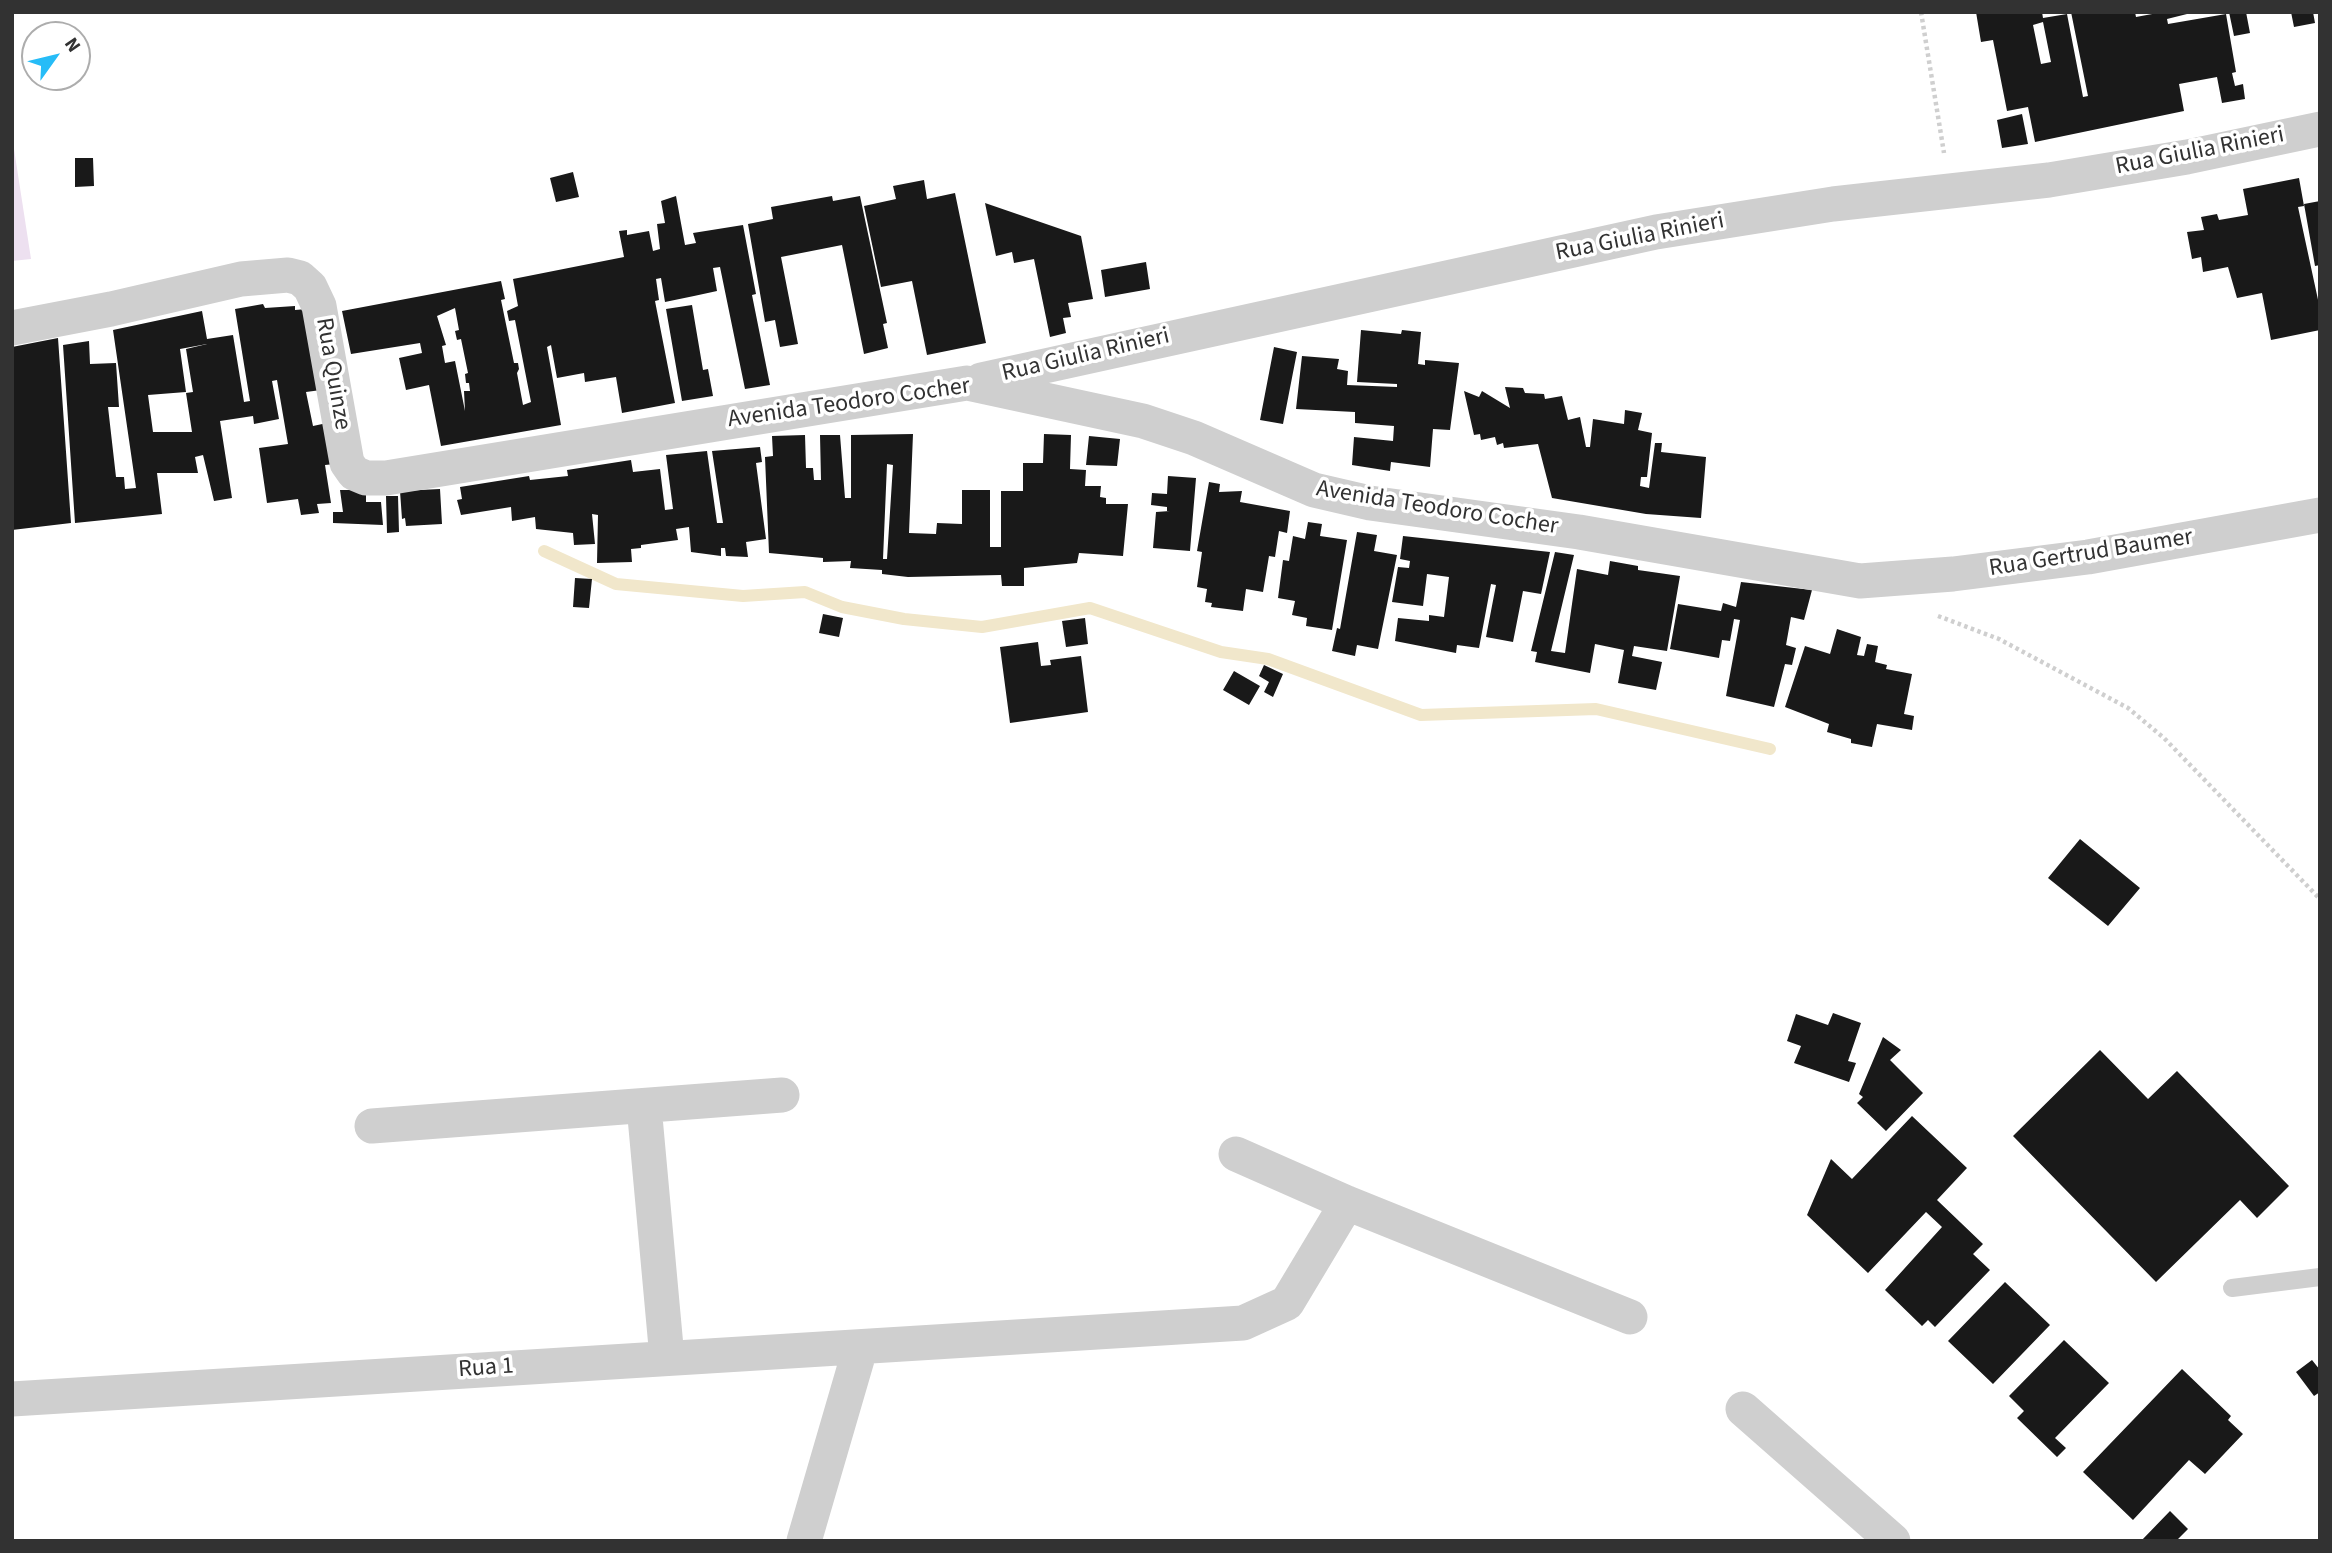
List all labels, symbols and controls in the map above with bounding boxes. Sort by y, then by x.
north arrow [21,21,91,91]
text: N [57,32,87,58]
street label: Rua Giulia Rinieri [2113,122,2287,182]
street label: Rua Giulia Rinieri [1553,208,1727,268]
street label: Rua Quinze [308,316,356,432]
street label: Rua Giulia Rinieri [999,323,1173,389]
street label: Avenida Teodoro Cocher [726,373,972,435]
street label: Avenida Teodoro Cocher [1314,476,1560,542]
street label: Rua Gertrud Baumer [1987,524,2195,584]
street label: Rua 1 [457,1353,515,1385]

